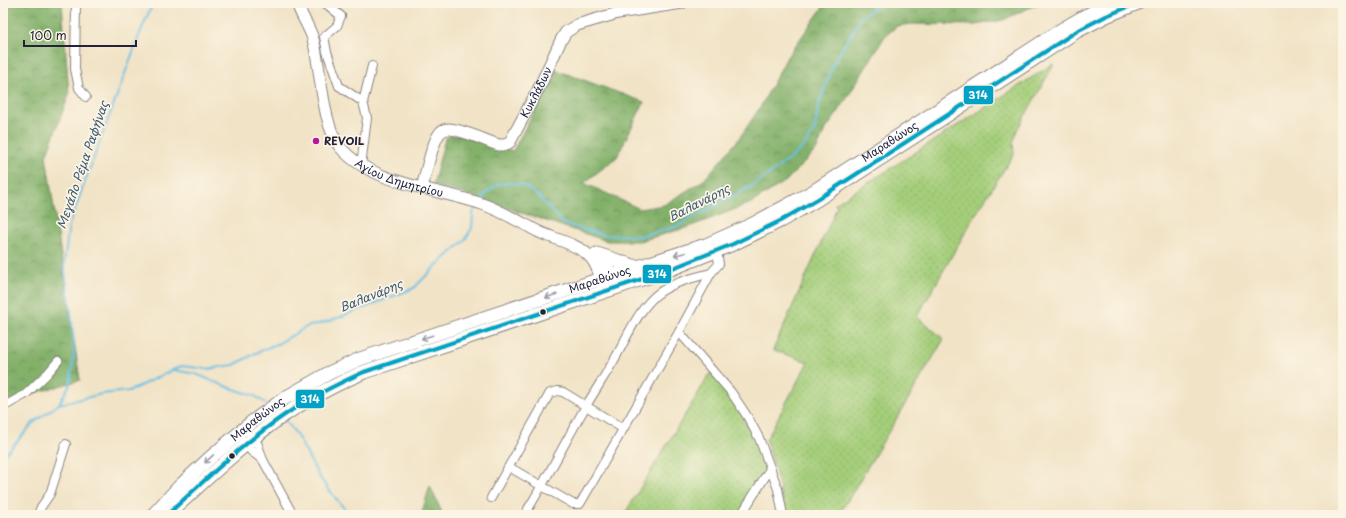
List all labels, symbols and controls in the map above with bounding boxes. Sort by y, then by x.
scale bar [24,22,136,48]
text: 100 m [30,26,67,44]
street label: Κυκλάδων [516,64,556,121]
line badge: 314 [963,85,994,105]
text: 314 [968,86,988,103]
water label: Μεγάλο Ρέμα Ραφήνας [52,97,113,231]
street label: Μαραθώνος [858,116,921,166]
place label: REVOIL [324,132,365,149]
marker: REVOIL [311,136,321,146]
street label: Αγίου Δημητρίου [352,154,445,201]
water label: Βαλανάρης [665,178,734,225]
one-way arrow [674,251,687,258]
street label: Μαραθώνος [566,261,633,297]
line badge: 314 [642,264,672,284]
text: 314 [647,265,667,282]
water label: Βαλανάρης [336,274,407,316]
one-way arrow [545,292,557,300]
unlabelled marker [538,307,548,317]
one-way arrow [421,334,434,341]
line badge: 314 [295,389,325,409]
text: 314 [300,390,320,407]
street label: Μαραθώνος [226,392,288,445]
unlabelled marker [227,451,237,461]
one-way arrow [204,454,214,463]

